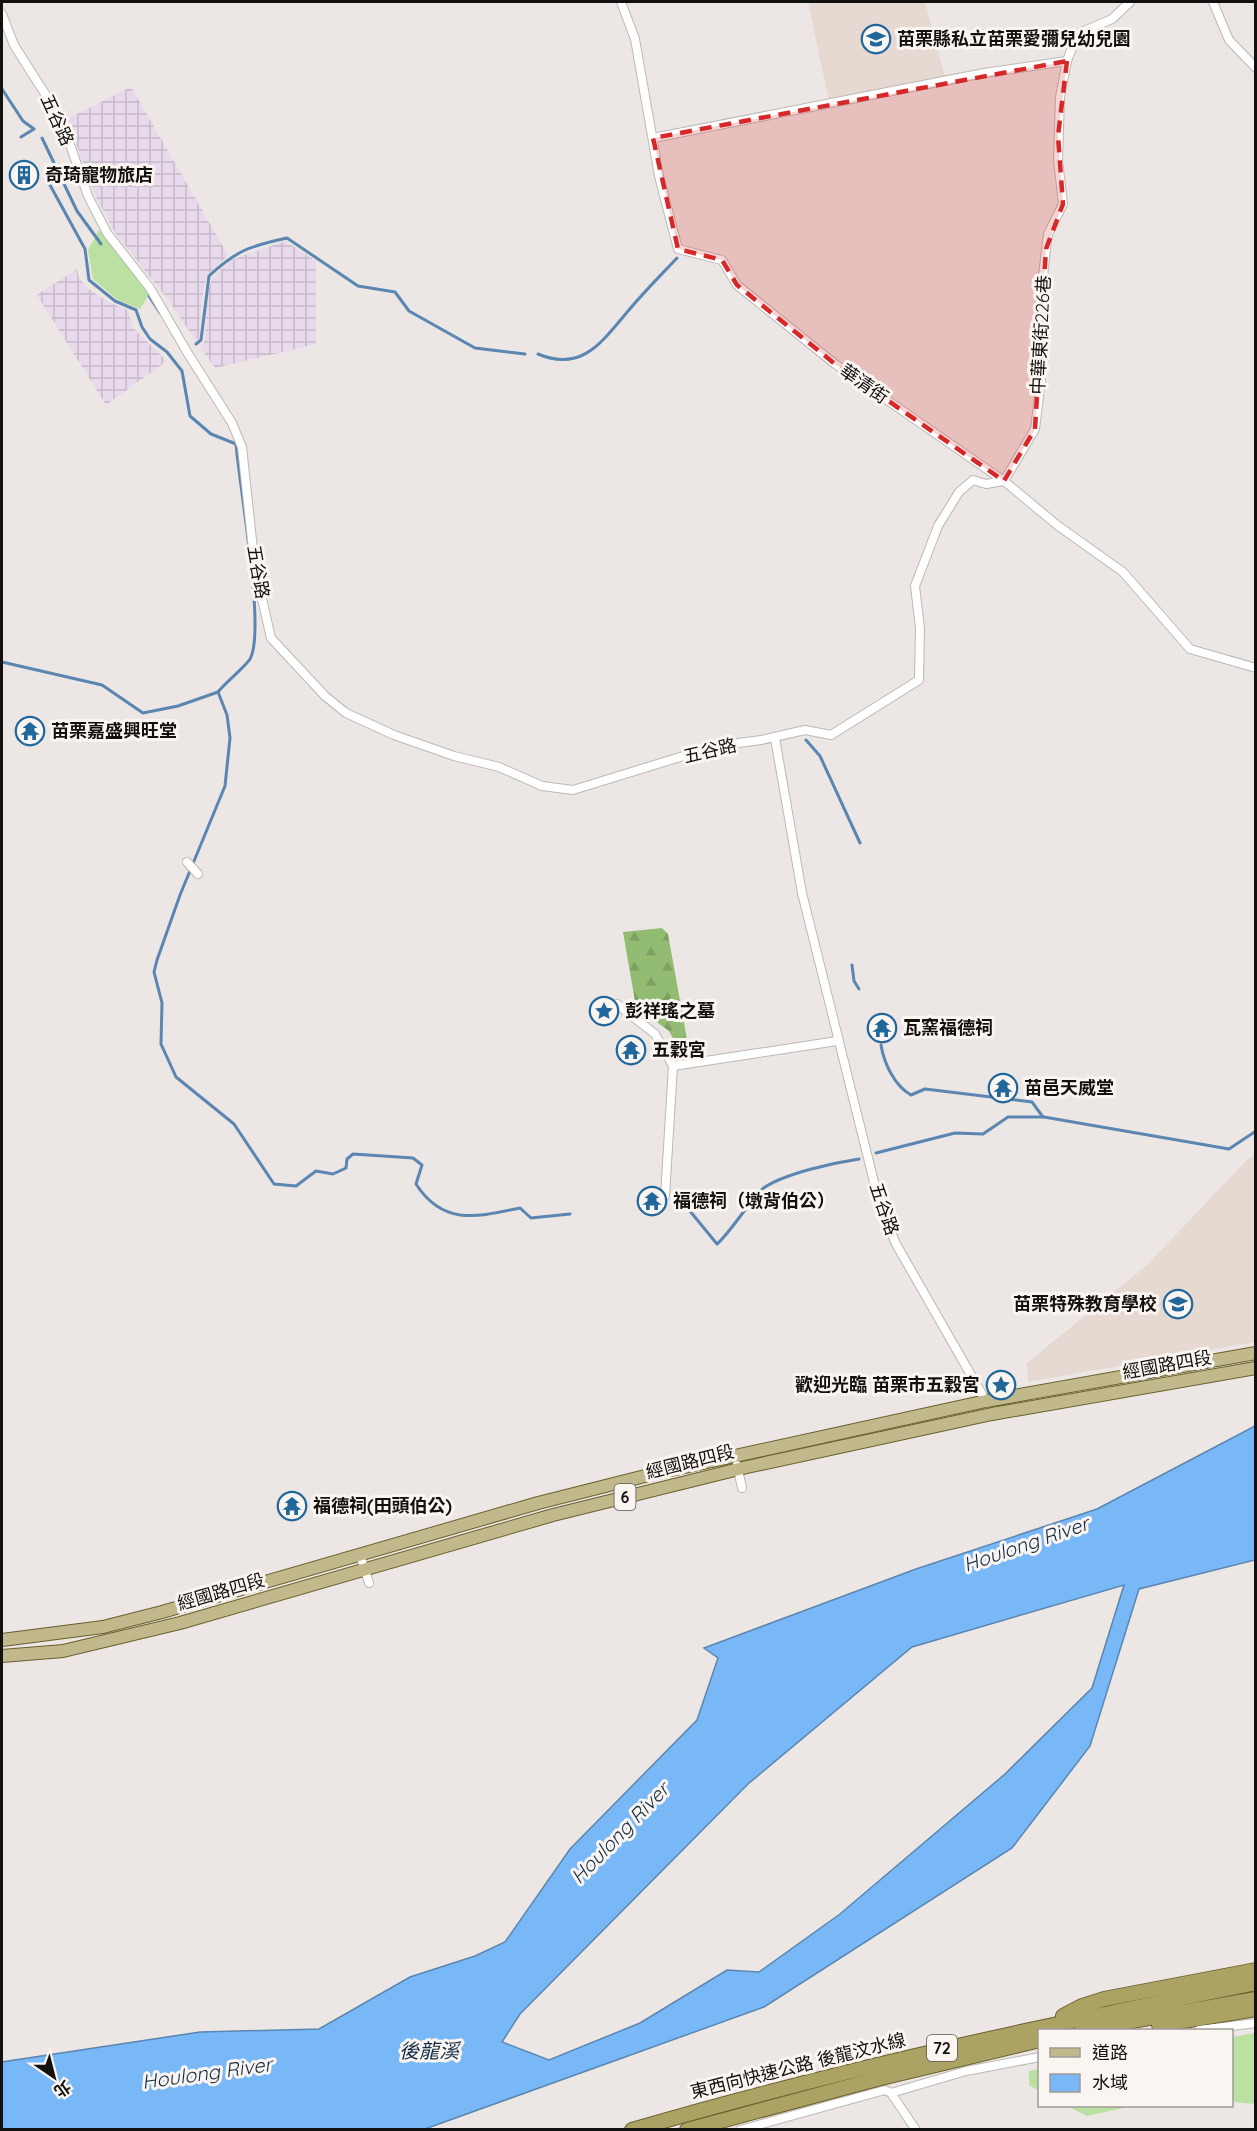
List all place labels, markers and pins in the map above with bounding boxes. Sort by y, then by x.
school or university icon: 苗栗縣私立苗栗愛彌兒幼兒園 [860,23,892,55]
place label: 苗栗縣私立苗栗愛彌兒幼兒園 [897,27,1131,50]
building icon: 奇琦寵物旅店 [8,159,40,191]
place label: 奇琦寵物旅店 [45,163,153,186]
temple icon: 苗栗嘉盛興旺堂 [14,715,46,747]
place label: 苗栗嘉盛興旺堂 [51,719,177,742]
place icon: 彭祥瑤之墓 [588,995,620,1027]
place label: 彭祥瑤之墓 [625,999,715,1022]
temple icon: 瓦窯福德祠 [866,1012,898,1044]
place label: 瓦窯福德祠 [903,1016,993,1039]
temple icon: 五穀宮 [615,1034,647,1066]
place label: 五穀宮 [652,1038,706,1061]
temple icon: 苗邑天威堂 [987,1072,1019,1104]
place label: 苗邑天威堂 [1024,1076,1114,1099]
temple icon: 福德祠（墩背伯公） [636,1185,668,1217]
place label: 福德祠（墩背伯公） [673,1189,835,1212]
school or university icon: 苗栗特殊教育學校 [1162,1288,1194,1320]
place label: 苗栗特殊教育學校 [1013,1292,1157,1315]
place icon: 歡迎光臨 苗栗市五穀宮 [985,1369,1017,1401]
place label: 歡迎光臨 苗栗市五穀宮 [795,1373,980,1396]
temple icon: 福德祠(田頭伯公) [276,1490,308,1522]
place label: 福德祠(田頭伯公) [313,1494,452,1517]

